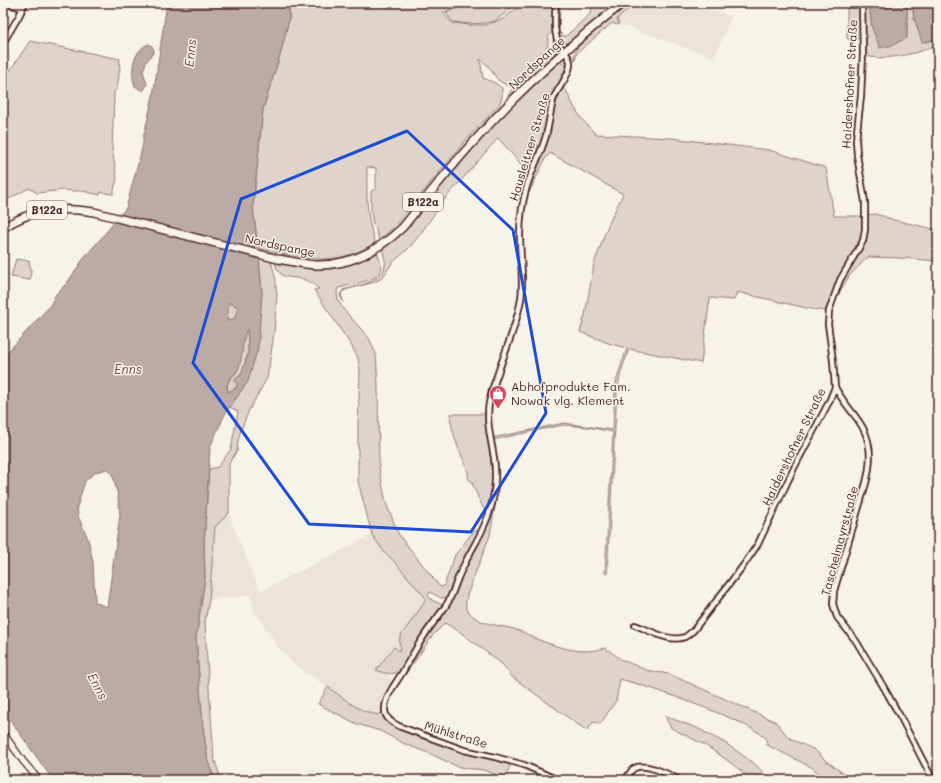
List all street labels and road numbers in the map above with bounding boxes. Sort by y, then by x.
street label: Haidershofner Straße [838,19,860,149]
street label: Nordspange [505,32,568,92]
street label: Hausleitner Straße [505,91,553,203]
road number: B122a [403,193,443,211]
road number: B122a [27,201,67,219]
street label: Nordspange [244,230,317,260]
street label: Haidershofner Straße [757,385,829,508]
street label: Taschelmayrstraße [817,484,861,597]
street label: Mühlstraße [423,717,490,751]

